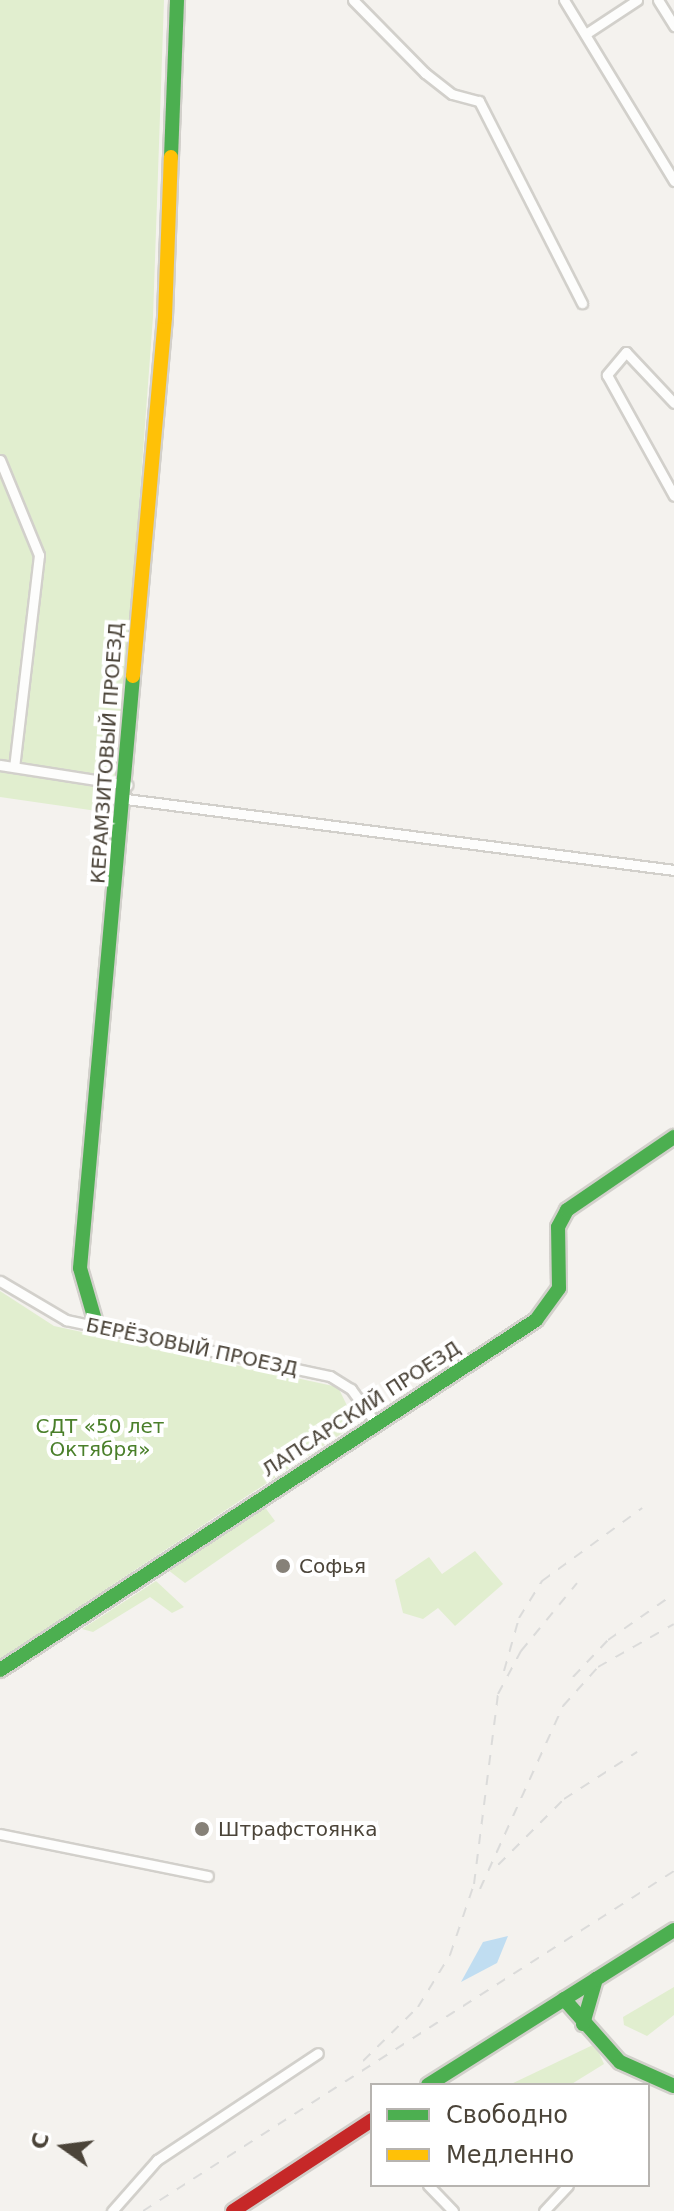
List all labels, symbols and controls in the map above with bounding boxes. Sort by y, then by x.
street label: КЕРАМЗИТОВЫЙ ПРОЕЗД [86,621,128,885]
street label: БЕРЁЗОВЫЙ ПРОЕЗД [84,1313,300,1381]
street label: ЛАПСАРСКИЙ ПРОЕЗД [257,1336,465,1482]
park label: СДТ «50 лет Октября» [36,1415,164,1462]
place label: Софья [299,1554,366,1578]
marker: Софья [274,1557,292,1575]
place label: Штрафстоянка [218,1817,377,1841]
marker: Штрафстоянка [193,1820,211,1838]
legend [370,2083,650,2187]
text: Свободно [446,2101,568,2129]
north arrow [24,2107,104,2187]
text: С [26,2130,54,2152]
text: Медленно [446,2141,574,2169]

